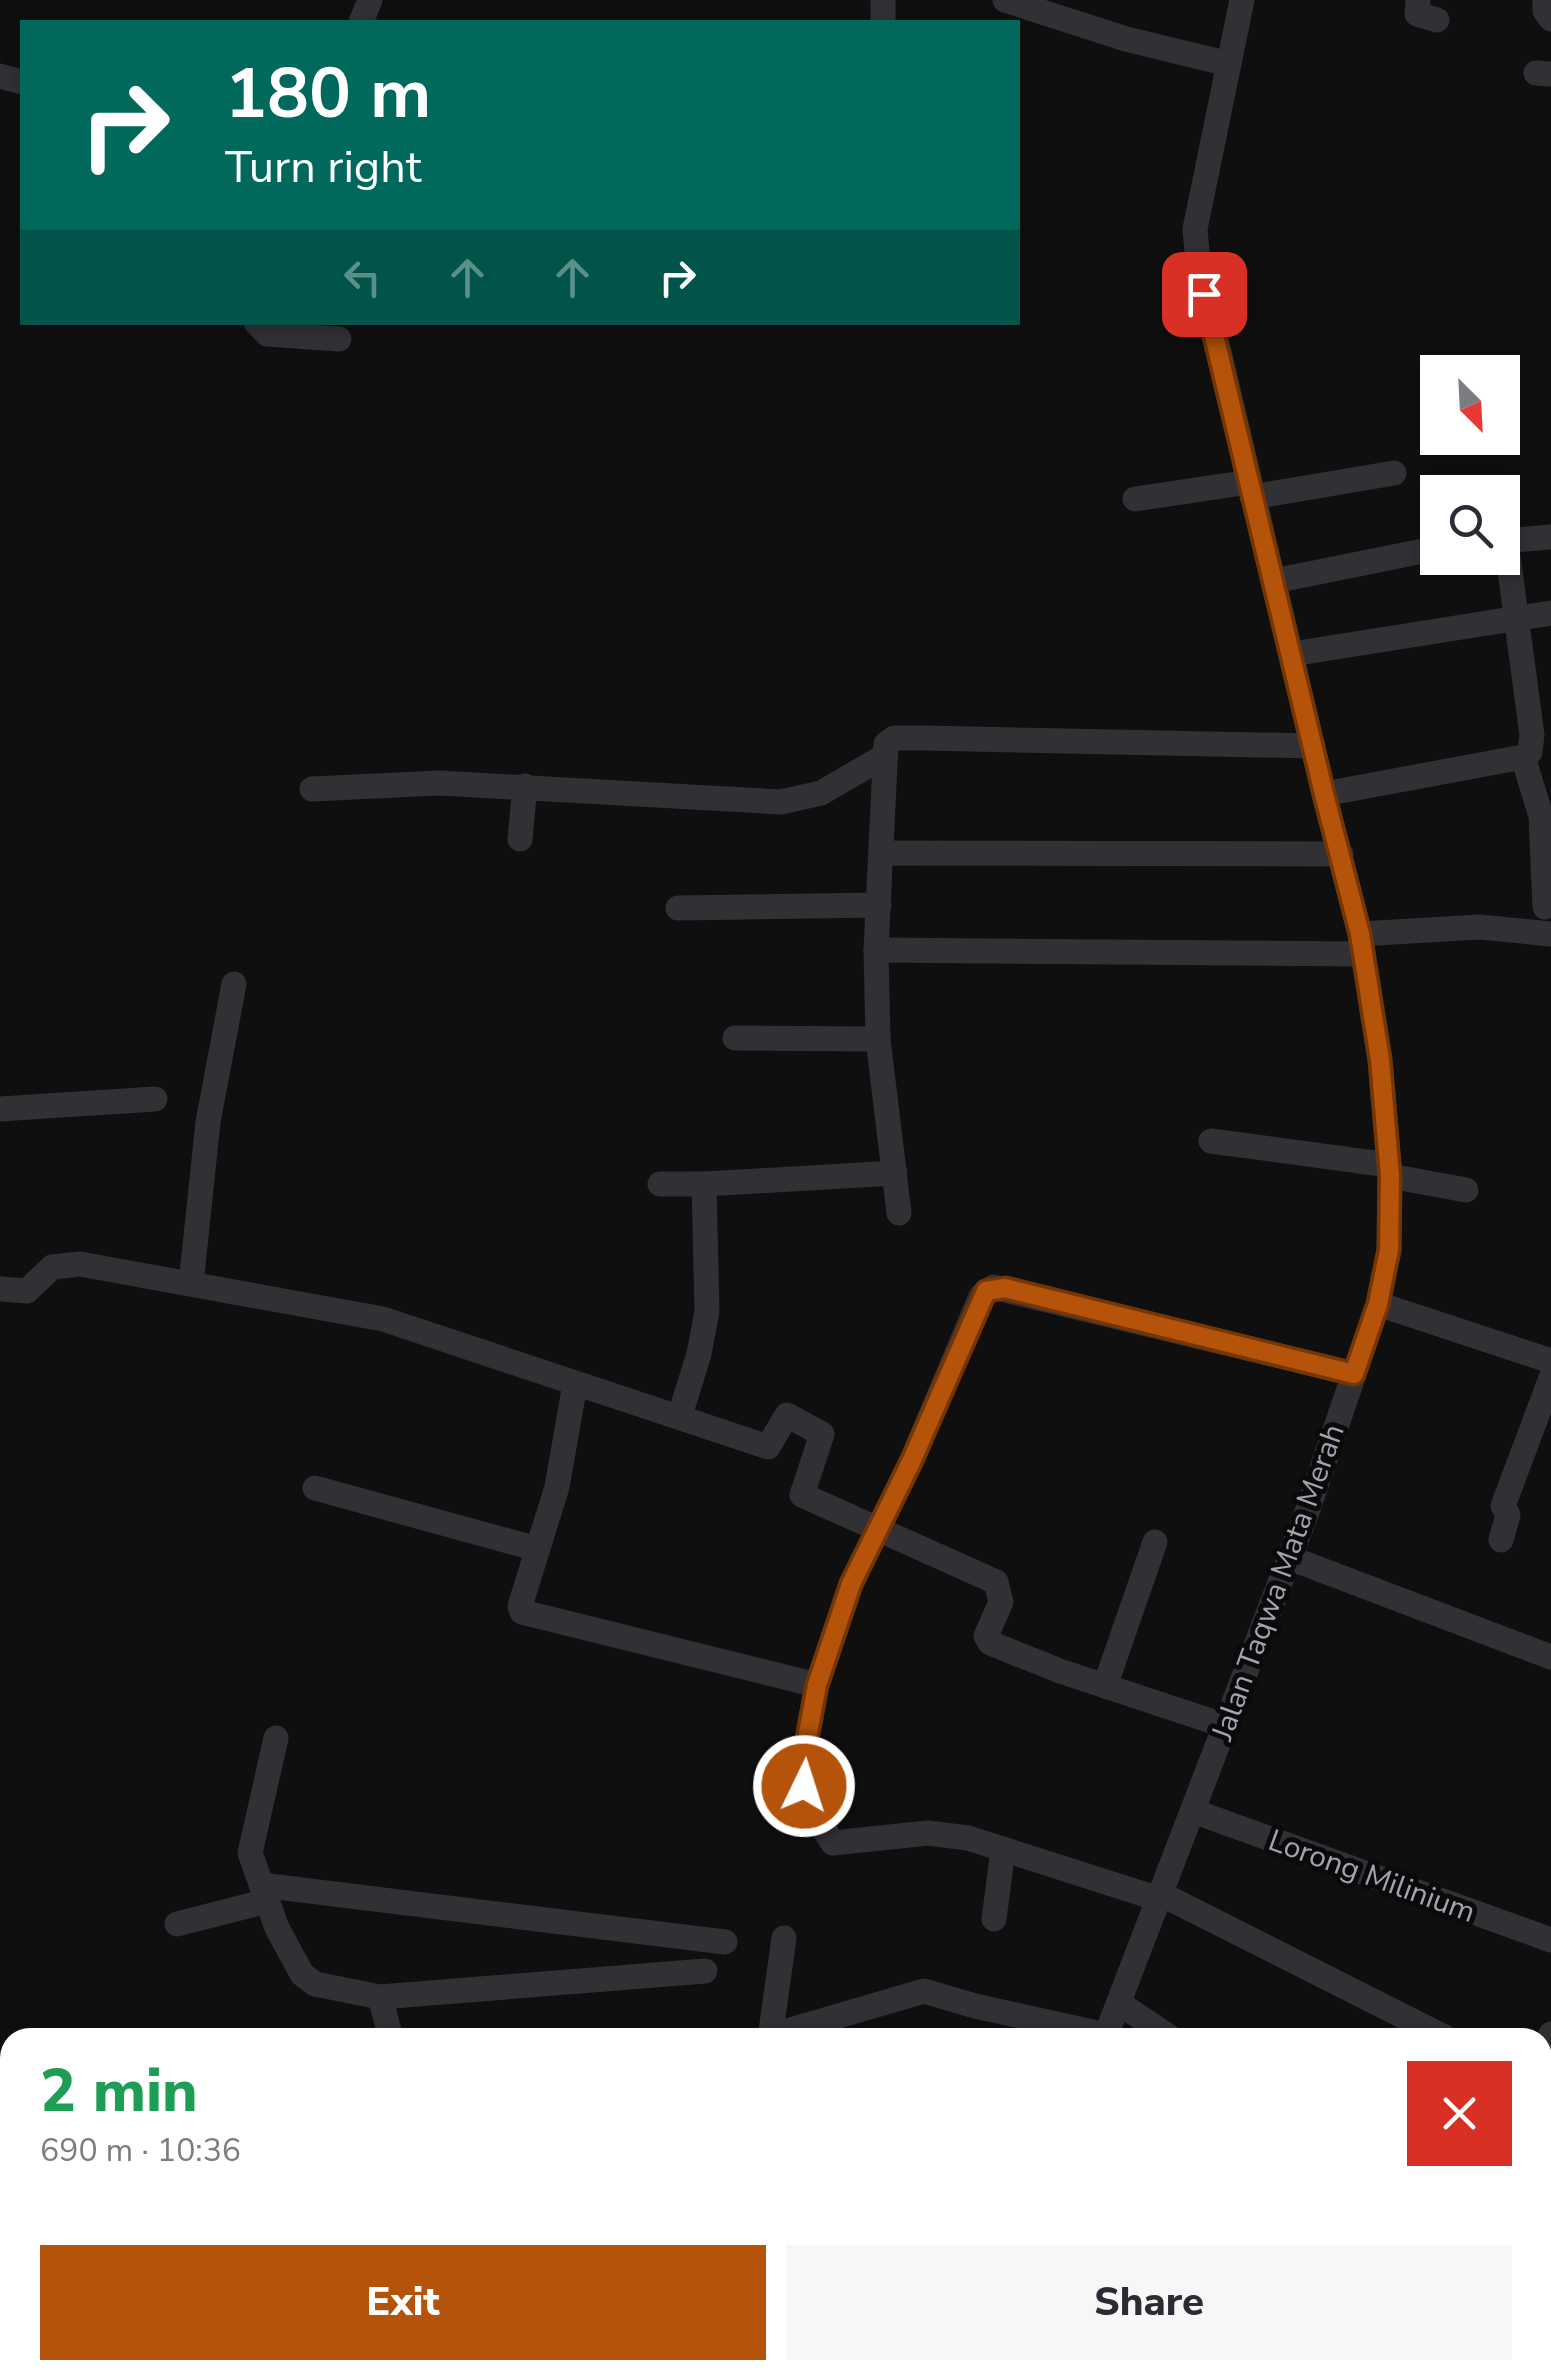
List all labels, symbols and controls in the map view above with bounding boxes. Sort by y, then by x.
text: 180 m [225,46,431,142]
icon: right [60,60,190,190]
text: Turn right [225,137,422,198]
icon: left [335,250,390,305]
icon: ahead [440,250,495,305]
icon: ahead [545,250,600,305]
icon: right [650,250,705,305]
pin [1162,252,1247,337]
icon: arrive [1177,267,1232,322]
north arrow [1420,355,1520,455]
map controls [1420,355,1520,575]
button: search [1420,475,1520,575]
street label: Jalan Taqwa Mata Merah [1202,1418,1355,1747]
position arrow [752,1734,856,1838]
street label: Lorong Milinium [1263,1820,1481,1933]
text: 2 min [40,2050,198,2132]
button: close [1407,2061,1512,2166]
text: 690 m · 10:36 [40,2129,241,2172]
button: Exit [40,2245,766,2360]
button: Share [786,2245,1512,2360]

